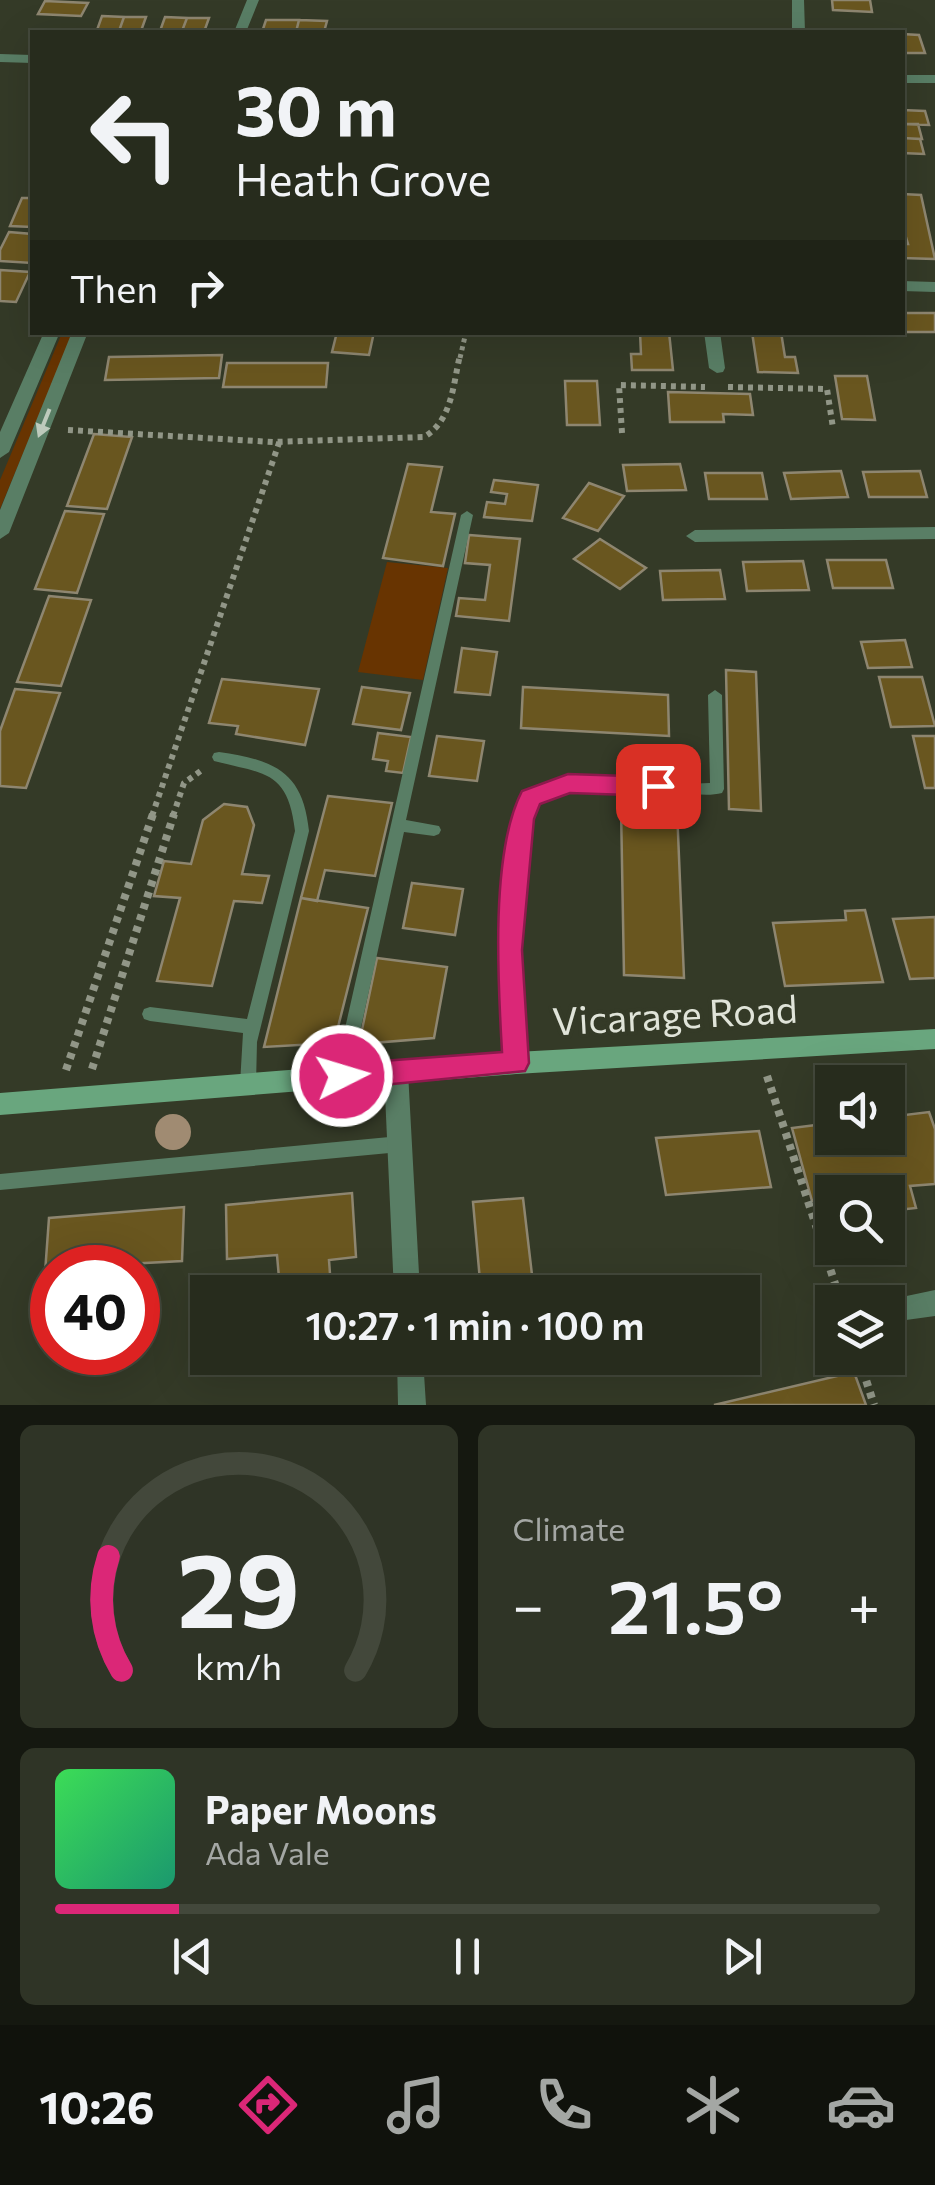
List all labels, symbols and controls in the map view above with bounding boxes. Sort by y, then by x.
text: 30 m [235,65,397,150]
icon: left [70,70,200,200]
text: Heath Grove [235,150,491,205]
icon: right [178,260,233,315]
text: Then [70,264,158,311]
one-way arrow [36,408,52,438]
pin [616,744,701,829]
icon: arrive [631,759,686,814]
street label: Vicarage Road [551,984,799,1043]
position arrow [290,1024,394,1128]
map controls [815,1065,905,1375]
button: sound [815,1065,905,1155]
button: search [815,1175,905,1265]
speed limit sign: 40 [30,1245,160,1375]
button: layers [815,1285,905,1375]
text: 10:27 · 1 min · 100 m [306,1301,644,1348]
text: Climate [513,1508,625,1548]
text: 29 [177,1522,300,1649]
text: 21.5° [608,1558,783,1649]
text: − [513,1570,544,1637]
text: + [848,1570,880,1637]
text: km/h [195,1644,282,1687]
text: Paper Moons [205,1785,437,1832]
text: Ada Vale [205,1832,330,1872]
icon: previous [165,1929,220,1984]
icon: pause [440,1929,495,1984]
icon: next [715,1929,770,1984]
icon: directions [233,2070,303,2140]
icon: music [381,2070,451,2140]
icon: phone [529,2070,599,2140]
icon: climate [678,2070,748,2140]
icon: car [826,2070,896,2140]
text: 10:26 [39,2078,154,2133]

